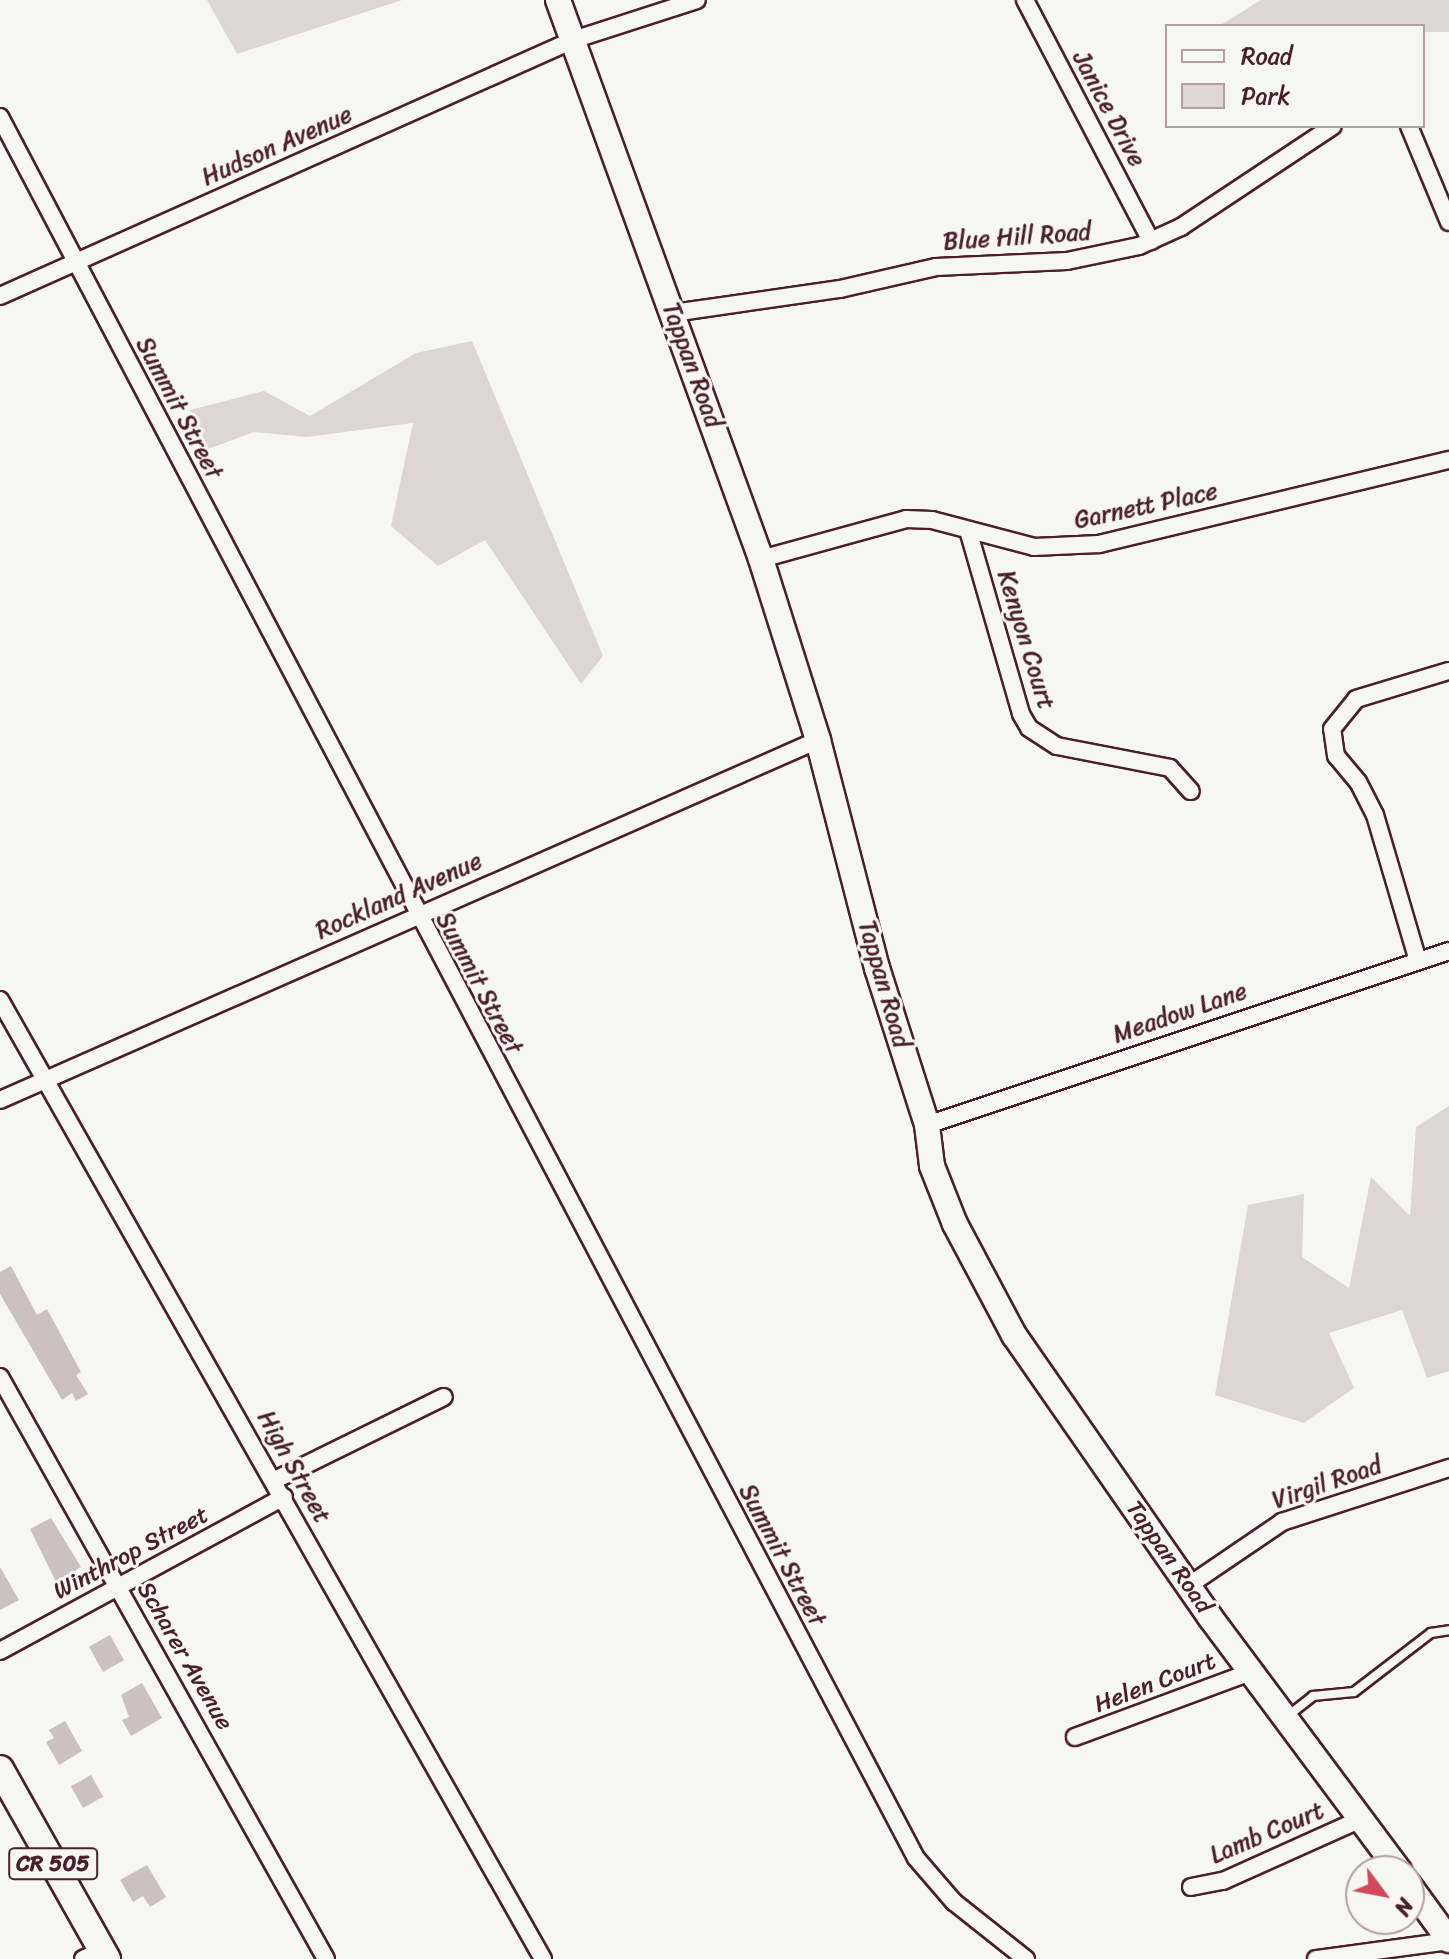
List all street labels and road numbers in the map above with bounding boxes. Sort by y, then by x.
street label: Janice Drive [1066,46,1152,172]
street label: Hudson Avenue [197,100,357,192]
street label: Blue Hill Road [942,217,1092,257]
street label: Tappan Road [656,298,728,432]
street label: Summit Street [129,332,229,484]
street label: Garnett Place [1072,477,1220,535]
street label: Kenyon Court [991,567,1061,713]
street label: Rockland Avenue [311,846,487,946]
street label: Summit Street [429,907,529,1059]
street label: Tappan Road [852,917,916,1051]
street label: Meadow Lane [1109,977,1251,1049]
street label: High Street [251,1406,337,1528]
street label: Virgil Road [1268,1451,1386,1515]
street label: Summit Street [732,1479,832,1631]
street label: Tappan Road [1120,1495,1218,1619]
street label: Winthrop Street [48,1500,214,1606]
street label: Scharer Avenue [131,1577,239,1735]
street label: Helen Court [1090,1647,1220,1719]
street label: Lamb Court [1206,1796,1328,1870]
road number: CR 505 [7,1846,99,1882]

